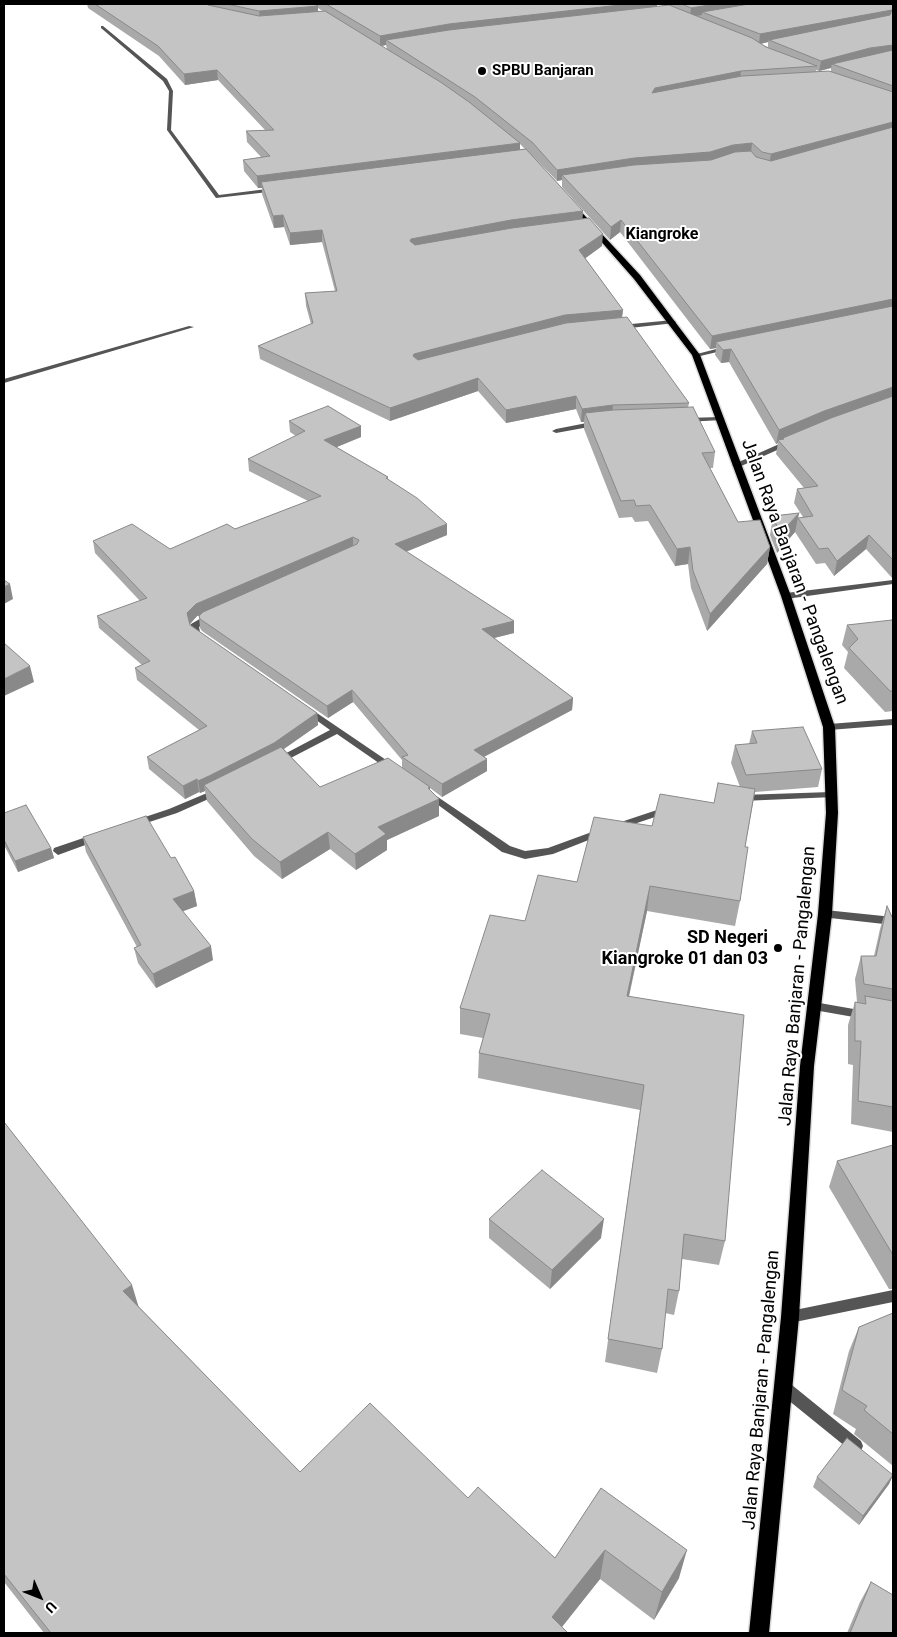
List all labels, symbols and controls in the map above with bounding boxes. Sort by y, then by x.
place label: SPBU Banjaran [492,62,594,80]
marker: SPBU Banjaran [476,65,488,77]
district label: Kiangroke [626,225,698,245]
street label: Jalan Raya Banjaran - Pangalengan [736,436,852,708]
street label: Jalan Raya Banjaran - Pangalengan [775,845,821,1127]
place label: SD Negeri Kiangroke 01 dan 03 [602,927,768,970]
marker: SD Negeri Kiangroke 01 dan 03 [772,942,784,954]
street label: Jalan Raya Banjaran - Pangalengan [739,1249,785,1531]
north arrow [15,1572,65,1622]
text: U [42,1599,60,1616]

